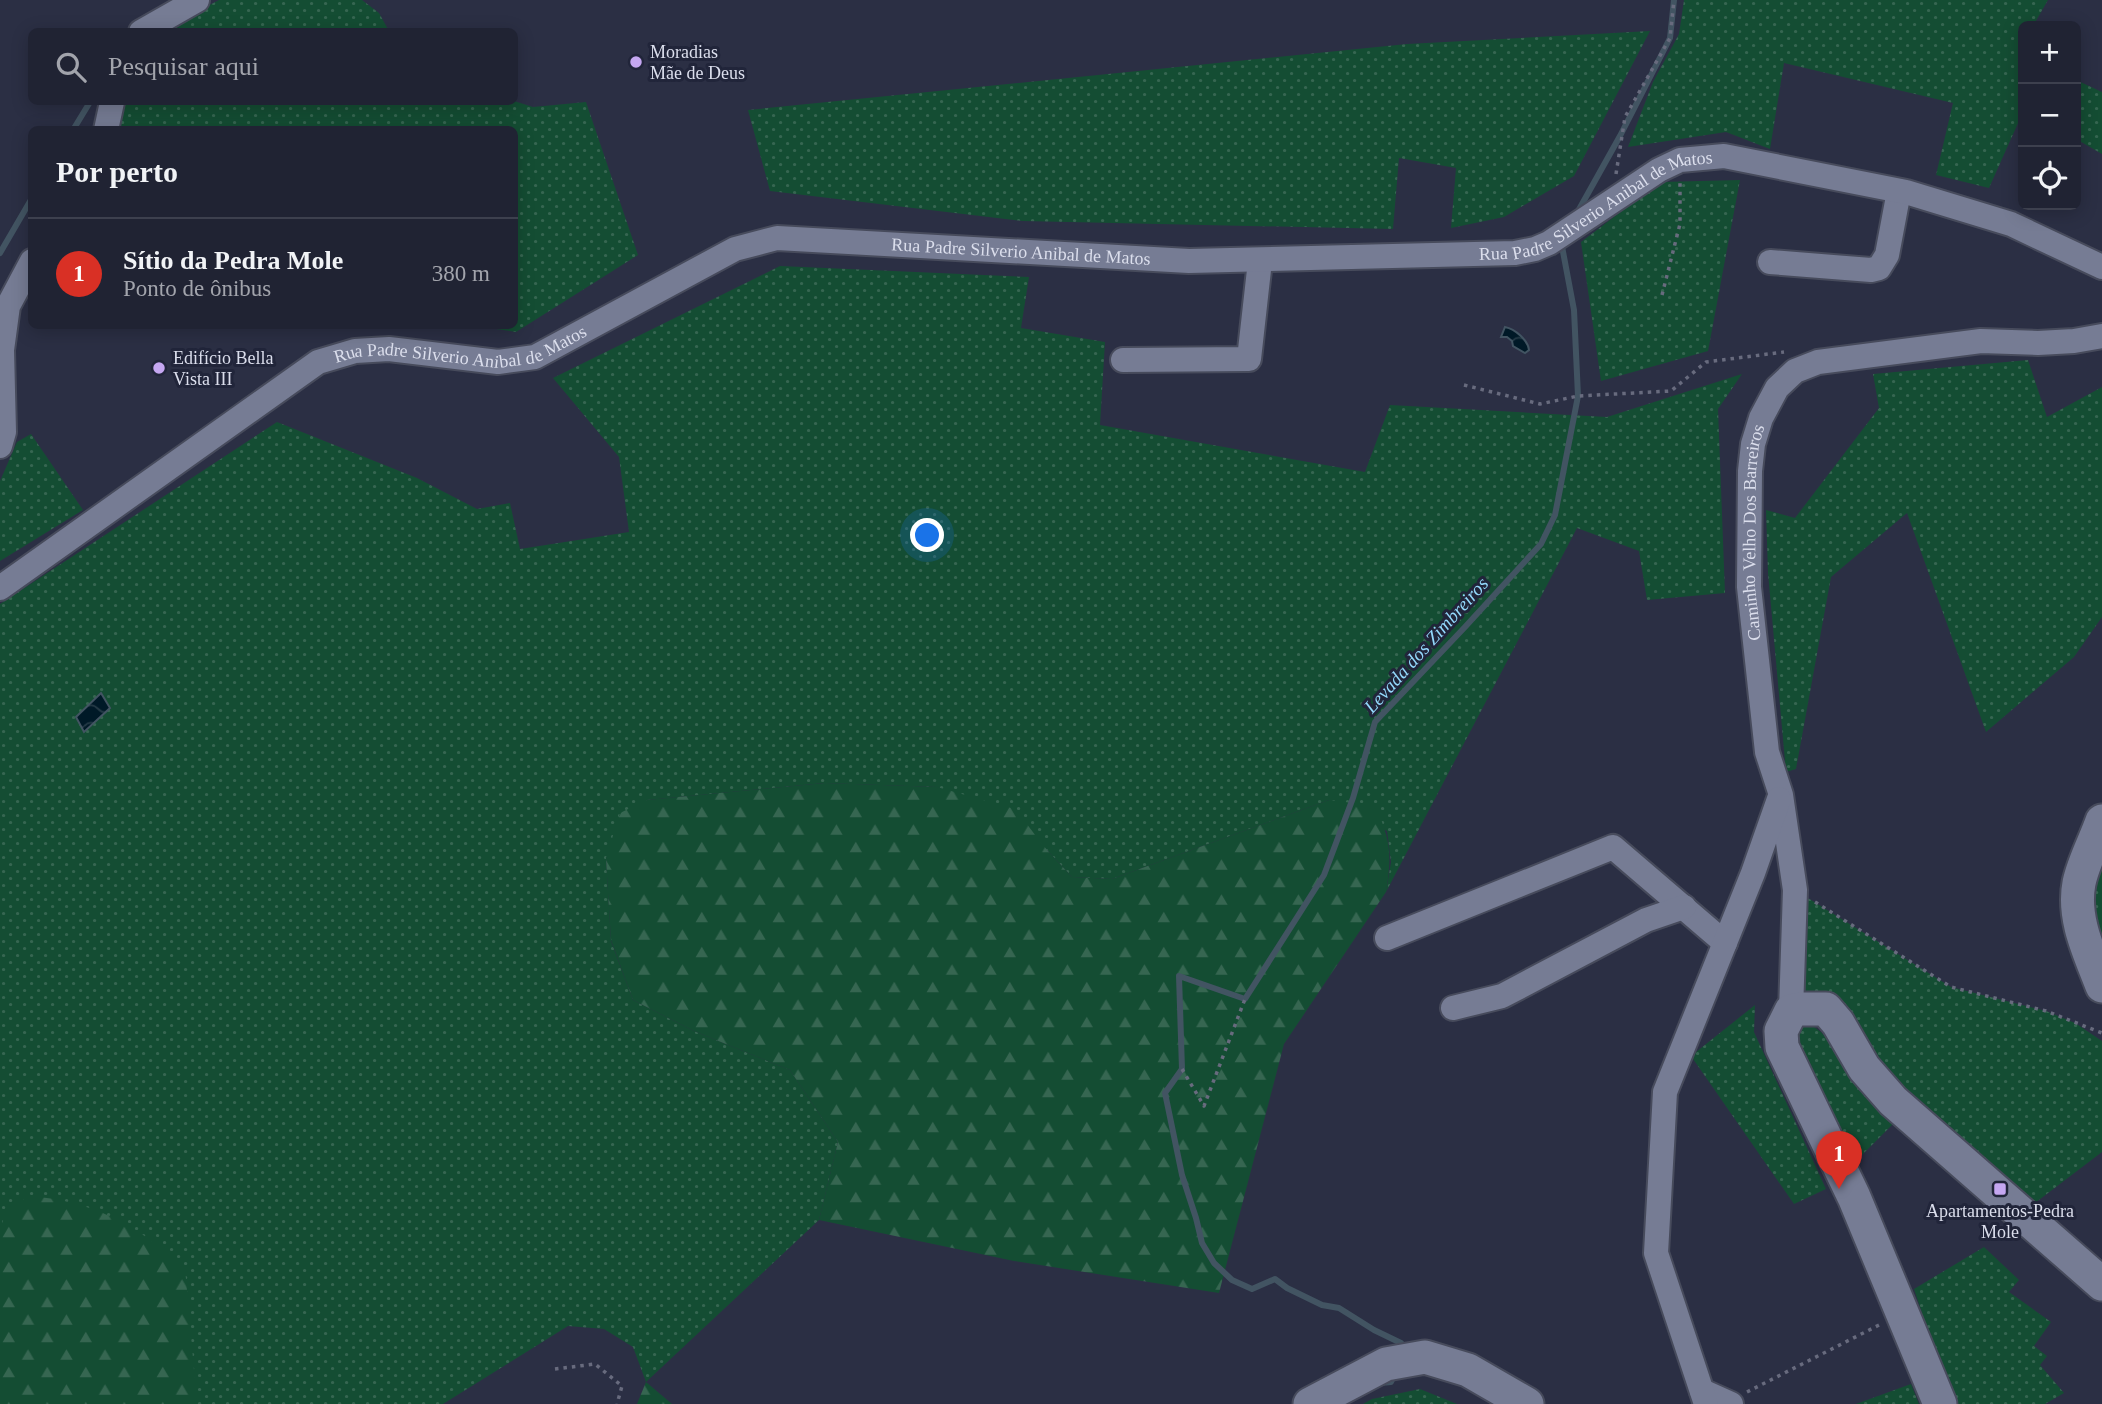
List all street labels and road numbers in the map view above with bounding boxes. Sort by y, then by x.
street label: Rua Padre Silverio Anibal de Matos [1479,147,1713,264]
street label: Rua Padre Silverio Anibal de Matos [891,234,1151,269]
street label: Rua Padre Silverio Anibal de Matos [331,321,590,372]
street label: Caminho Velho Dos Barreiros [1739,422,1768,642]

